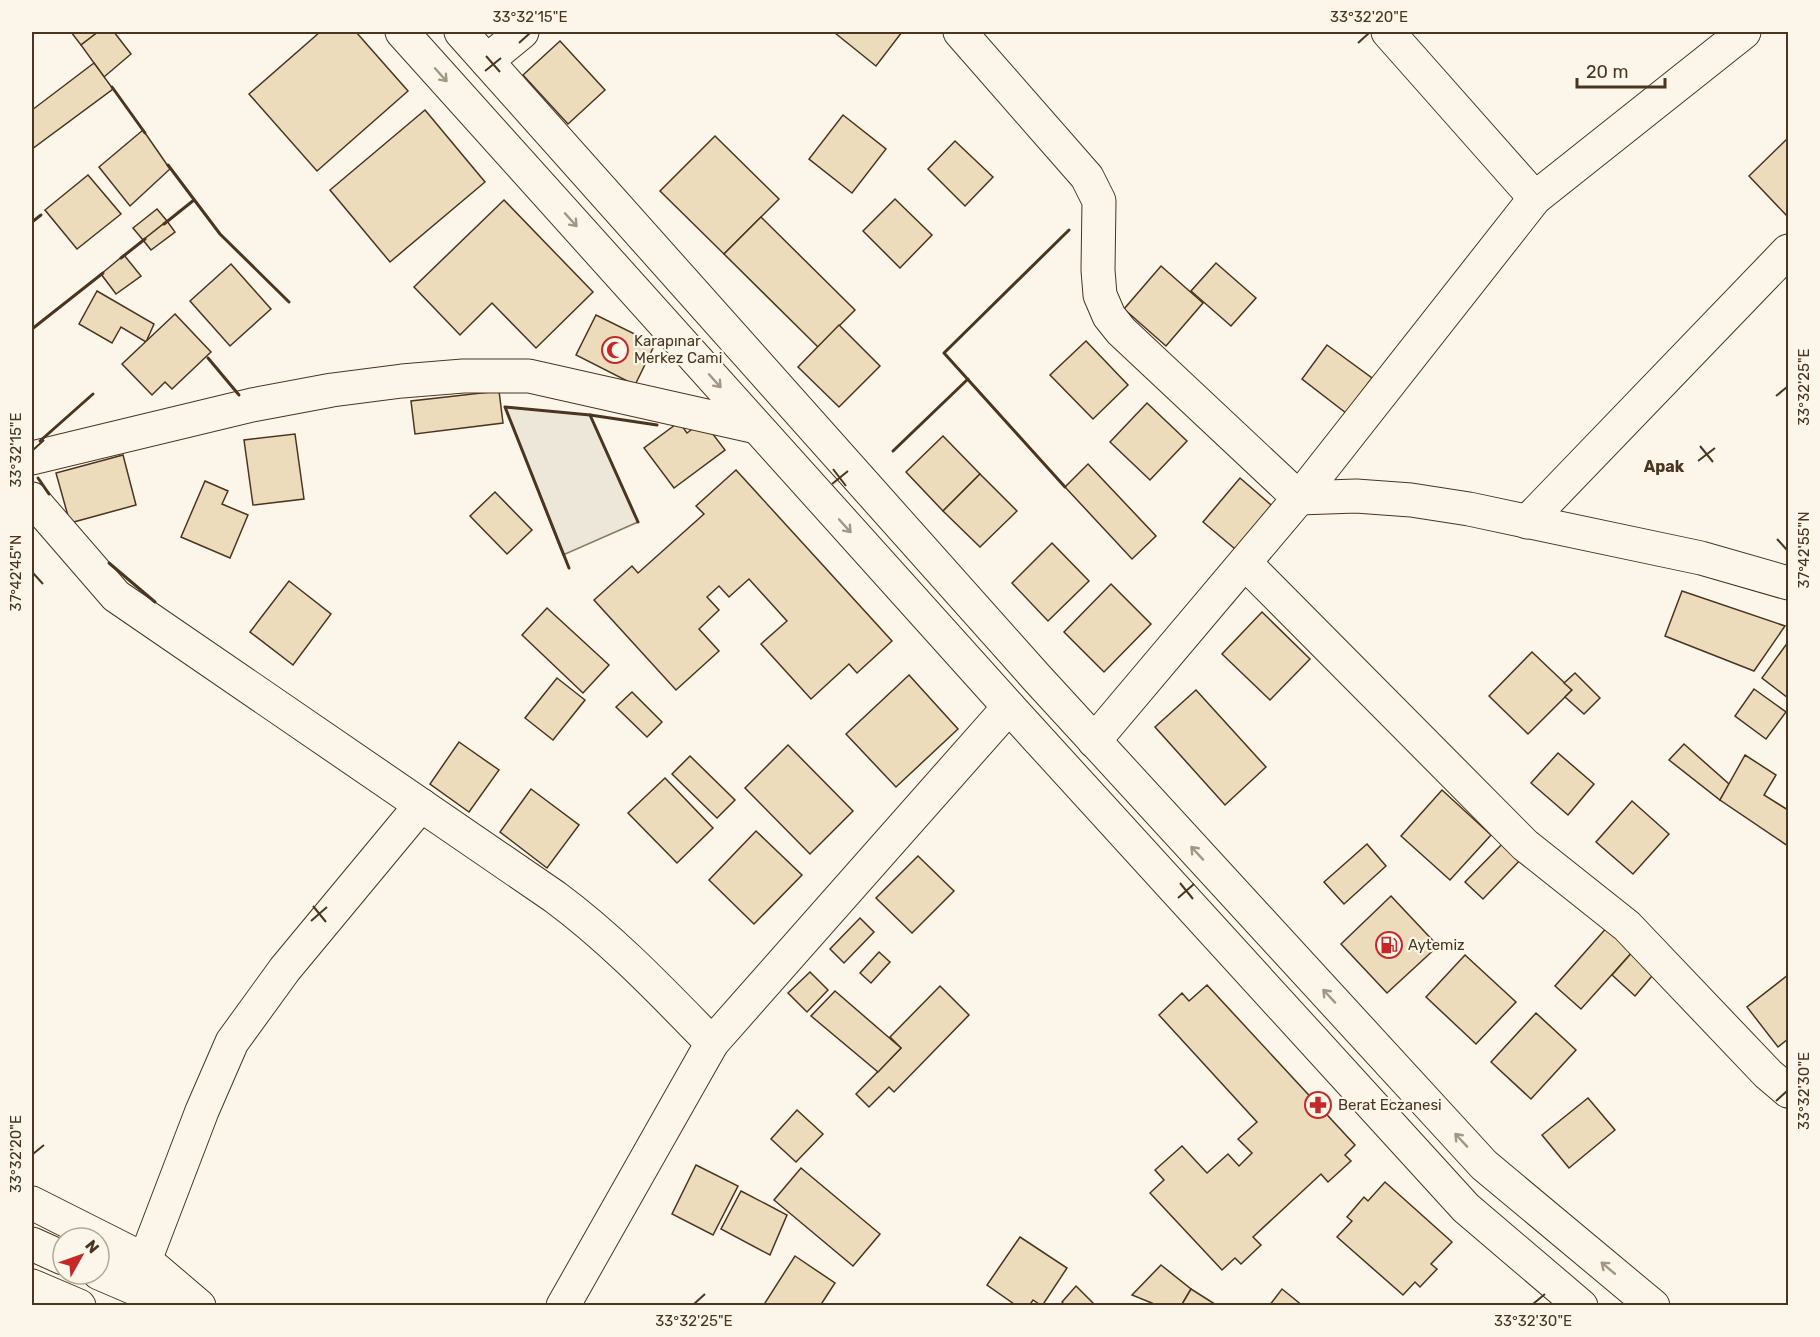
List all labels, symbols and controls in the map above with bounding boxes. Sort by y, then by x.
text: 33°32'15"E [493,8,567,26]
text: 33°32'20"E [1330,8,1408,26]
scale bar [1577,51,1666,89]
text: 20 m [1586,61,1628,83]
one-way arrow [434,67,448,82]
one-way arrow [564,213,578,228]
place label: Karapınar Merkez Cami [634,332,722,367]
mosque icon: Karapınar Merkez Cami [600,335,630,365]
text: 33°32'25"E [1795,348,1813,426]
one-way arrow [708,374,722,389]
text: 33°32'15"E [7,413,25,487]
district label: Apak [1644,457,1685,476]
text: 37°42'55"N [1795,511,1813,589]
one-way arrow [838,518,852,533]
text: 37°42'45"N [7,535,25,611]
one-way arrow [1190,846,1204,861]
fuel station icon: Aytemiz [1374,930,1404,960]
place label: Aytemiz [1408,936,1465,954]
one-way arrow [1322,989,1336,1004]
text: 33°32'30"E [1795,1052,1813,1130]
pharmacy icon: Berat Eczanesi [1303,1090,1333,1120]
place label: Berat Eczanesi [1338,1096,1442,1114]
text: 33°32'20"E [7,1115,25,1193]
one-way arrow [1454,1133,1468,1148]
north arrow [51,1226,111,1286]
text: N [81,1236,103,1257]
one-way arrow [1600,1262,1616,1275]
text: 33°32'25"E [655,1312,733,1330]
text: 33°32'30"E [1494,1312,1572,1330]

